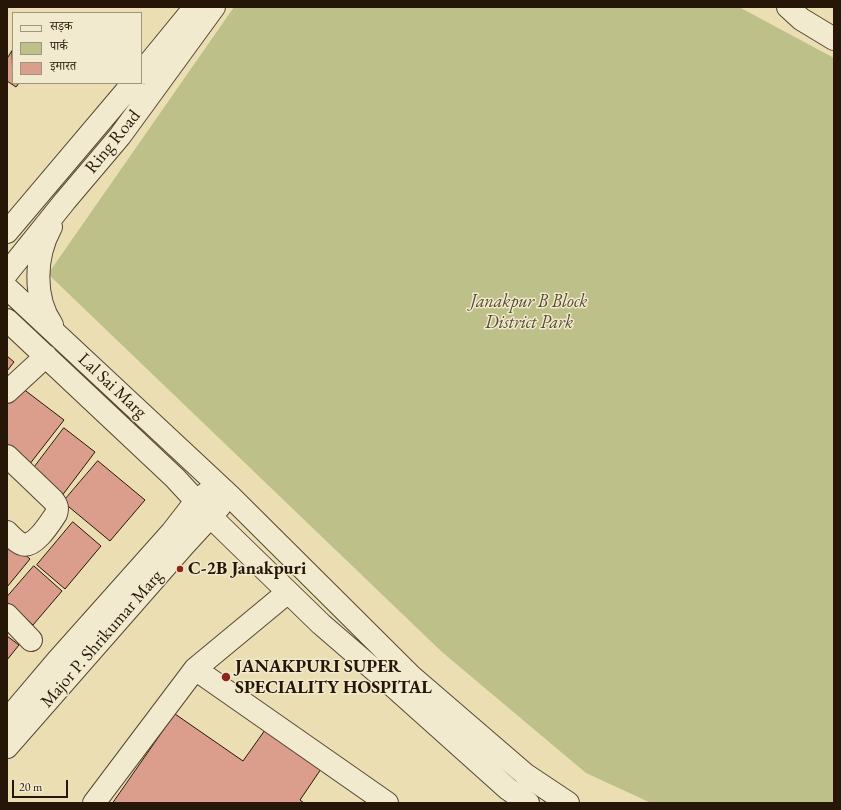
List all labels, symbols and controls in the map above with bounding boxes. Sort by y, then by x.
legend [12,12,142,84]
text: सड़क [50,18,73,34]
text: पार्क [50,38,68,54]
text: इमारत [50,58,76,74]
street label: Ring Road [81,106,145,178]
park label: Janakpur B Block District Park [471,291,587,334]
street label: Lal Sai Marg [73,349,151,423]
place label: C-2B Janakpuri [188,558,306,580]
marker: C-2B Janakpuri [175,564,185,574]
street label: Major P. Shrikumar Marg [36,566,168,712]
place label: JANAKPURI SUPER SPECIALITY HOSPITAL [235,656,432,698]
marker: JANAKPURI SUPER SPECIALITY HOSPITAL [220,671,232,683]
scale bar [14,772,70,798]
text: 20 m [19,779,42,795]

